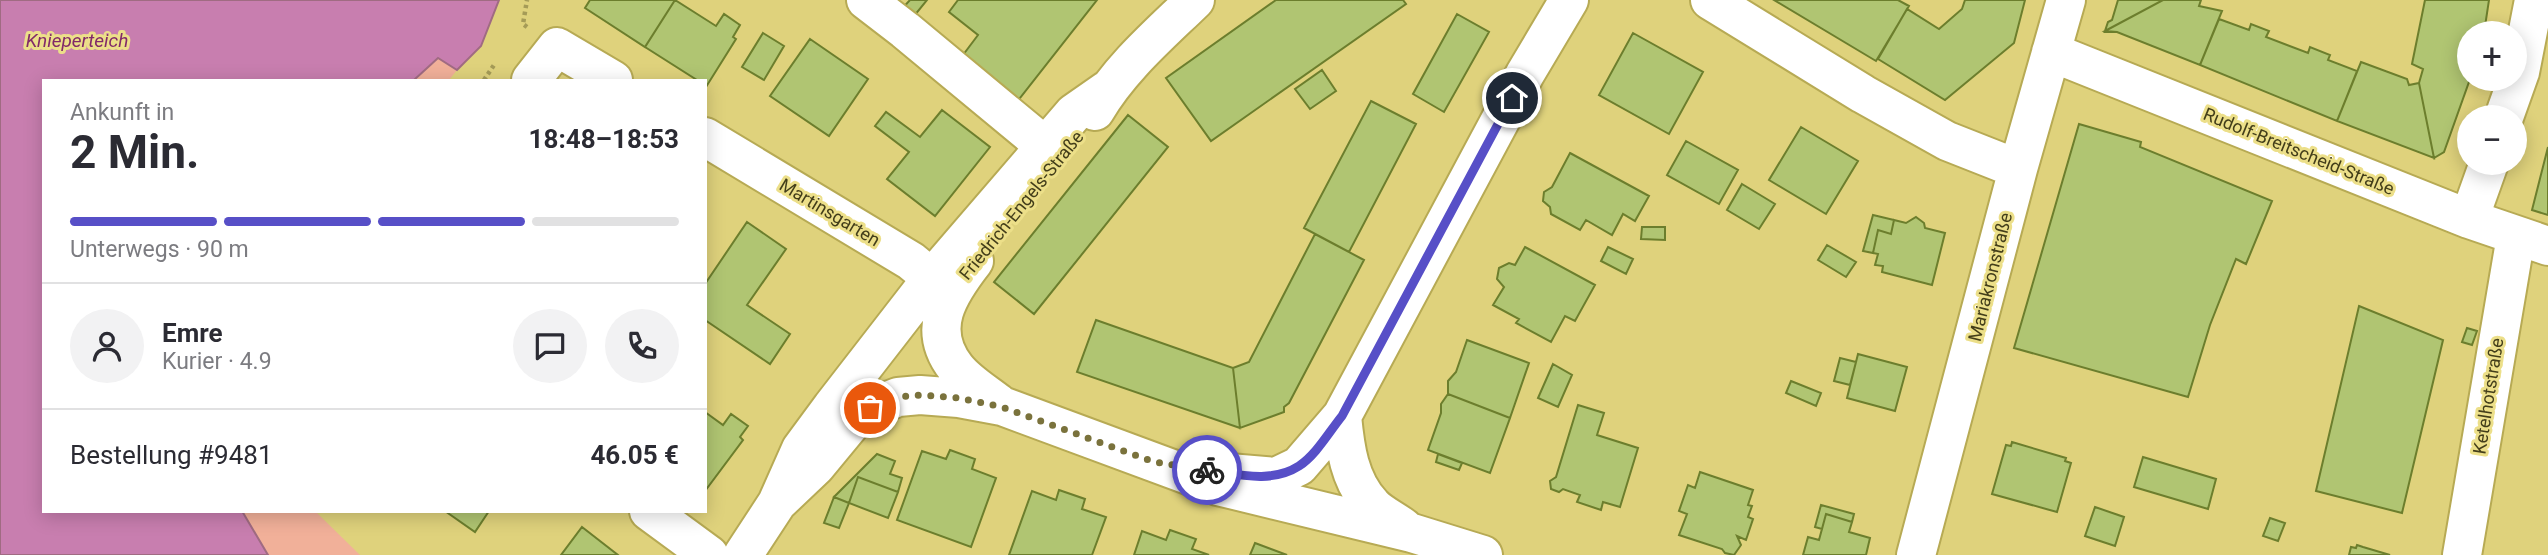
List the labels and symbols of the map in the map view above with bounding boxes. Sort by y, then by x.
water label: Knieperteich [26,29,128,52]
pin [1482,68,1542,128]
street label: Rudolf-Breitscheid-Straße [2200,103,2398,199]
street label: Friedrich-Engels-Straße [954,126,1088,284]
street label: Martinsgarten [776,174,884,250]
street label: Mariakronstraße [1964,210,2016,344]
street label: Ketelhotstraße [2468,336,2508,456]
pin [840,378,900,438]
courier [1172,435,1242,505]

